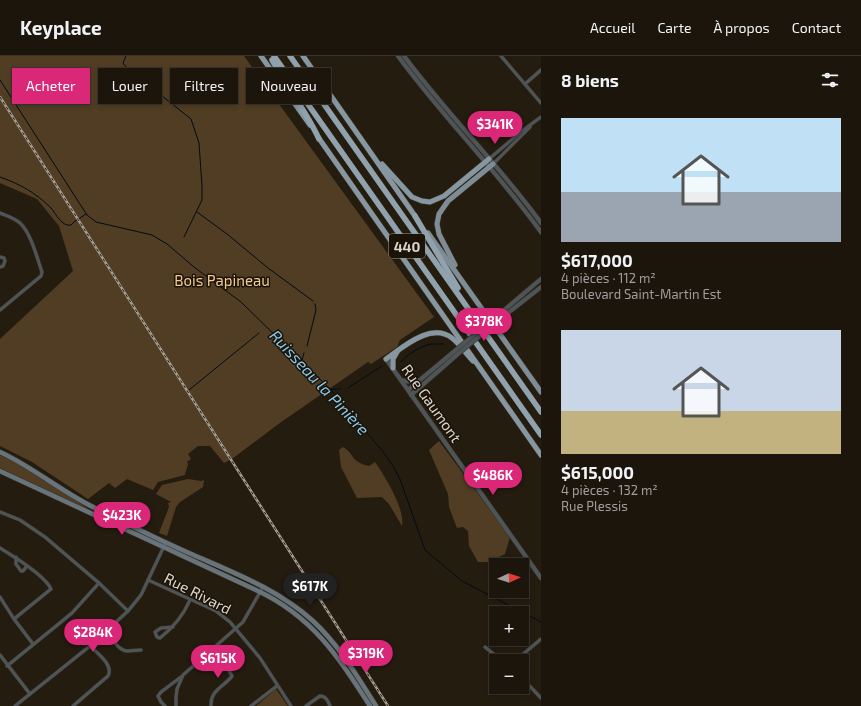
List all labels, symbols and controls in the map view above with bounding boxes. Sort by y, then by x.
text: Keyplace [20,16,102,39]
text: Accueil [590,19,635,36]
text: Carte [657,19,692,36]
text: À propos [714,19,770,36]
text: Contact [792,19,841,36]
chip: Acheter [12,68,90,104]
chip: Louer [98,68,162,104]
chip: Filtres [170,68,238,104]
chip: Nouveau [246,68,331,104]
icon: filters [819,69,841,91]
text: 8 biens [561,70,619,90]
pin: $341K [467,111,523,145]
text: $341K [476,116,514,132]
icon: home [665,144,737,216]
road number: 440 [389,234,425,258]
text: $617,000 [561,250,633,270]
text: 4 pièces · 112 m² [561,270,656,286]
park label: Bois Papineau [174,271,270,289]
text: Boulevard Saint-Martin Est [561,286,721,302]
pin: $378K [456,308,512,342]
text: $378K [465,313,503,329]
water label: Ruisseau la Pinière [266,325,374,439]
icon: home [665,356,737,428]
street label: Rue Gaumont [398,360,466,446]
pin: $486K [465,462,521,496]
text: $615,000 [561,462,634,482]
text: $486K [473,467,513,483]
text: 4 pièces · 132 m² [561,482,658,498]
text: Rue Plessis [561,498,628,514]
pin: $423K [94,502,150,536]
text: $423K [103,507,142,523]
north arrow [489,558,529,598]
map controls [489,558,529,694]
street label: Rue Rivard [161,568,235,618]
pin: $617K [282,573,338,607]
text: $617K [292,578,328,594]
button: + [489,606,529,646]
pin: $284K [65,619,121,653]
text: $284K [73,624,113,640]
pin: $319K [338,640,394,674]
pin: $615K [190,645,246,679]
text: $319K [348,645,384,661]
text: $615K [200,650,236,666]
button: − [489,654,529,694]

